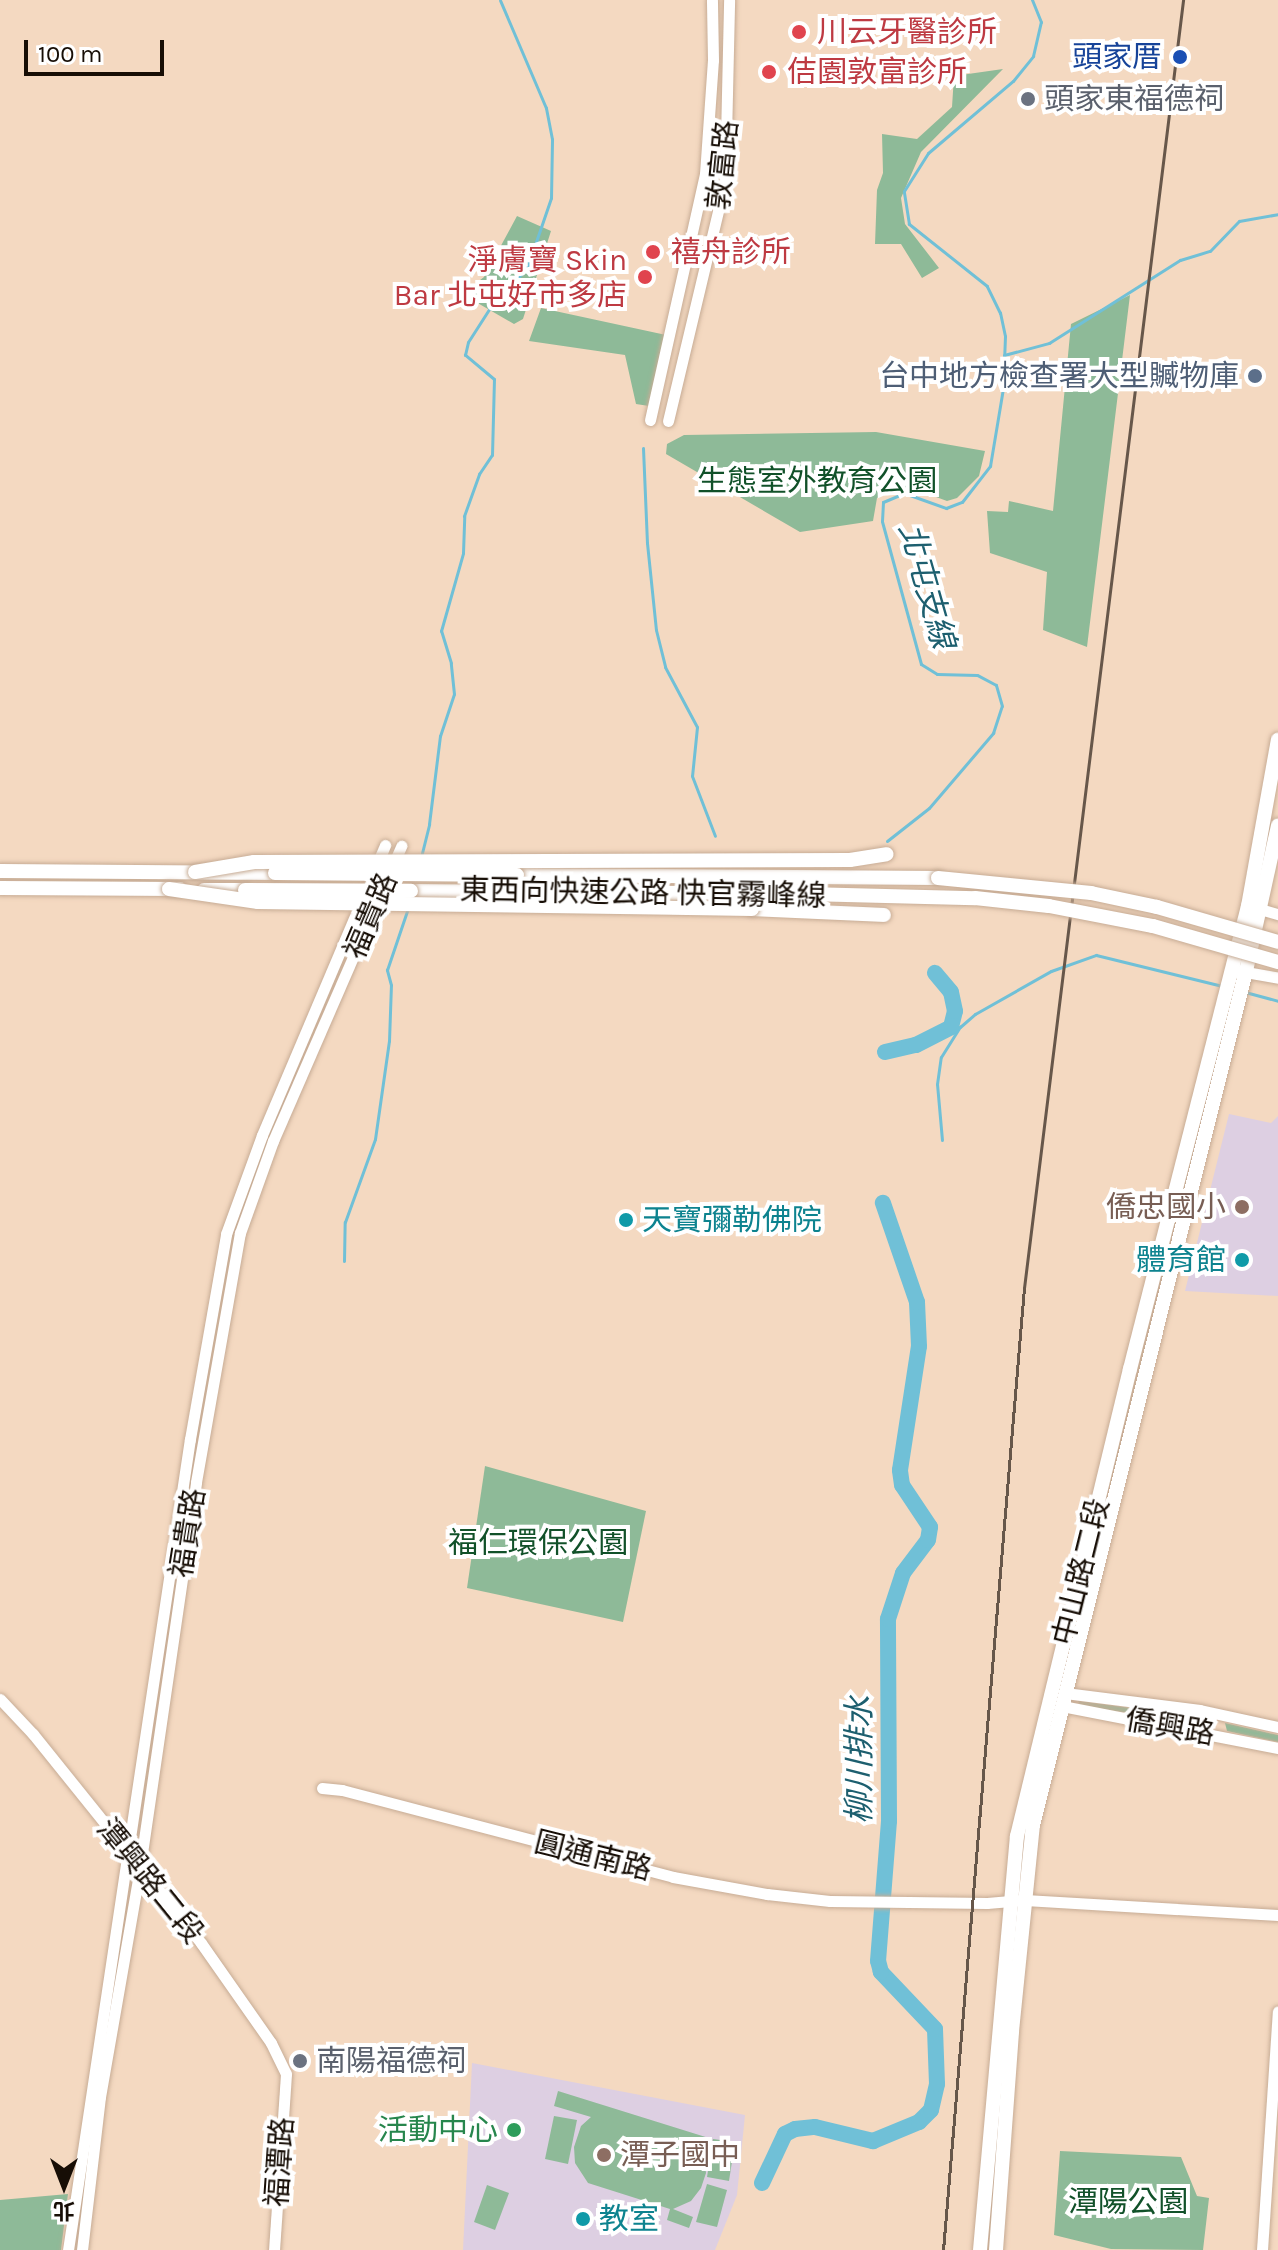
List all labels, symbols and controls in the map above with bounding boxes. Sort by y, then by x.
place label: 川云牙醫診所 [817,14,997,50]
marker: 川云牙醫診所 [788,21,810,43]
scale bar [28,24,168,74]
place label: 頭家厝 [1072,39,1162,75]
text: 100 m [38,40,103,68]
marker: 頭家厝 [1169,46,1191,68]
place label: 佶園敦富診所 [787,54,967,90]
marker: 佶園敦富診所 [758,61,780,83]
place label: 頭家東福德祠 [1044,81,1224,117]
marker: 頭家東福德祠 [1019,90,1037,108]
street label: 敦富路 [700,118,746,212]
place label: 禧舟診所 [671,234,791,270]
marker: 禧舟診所 [642,241,664,263]
place label: 淨膚寶 Skin Bar 北屯好市多店 [394,242,627,312]
marker: 淨膚寶 Skin Bar 北屯好市多店 [634,266,656,288]
place label: 台中地方檢查署大型贓物庫 [879,358,1239,394]
marker: 台中地方檢查署大型贓物庫 [1246,367,1264,385]
park label: 生態室外教育公園 [697,463,937,499]
water label: 北屯支線 [890,519,962,653]
street label: 福貴路 [337,868,405,964]
street label: 東西向快速公路 快官霧峰線 [459,872,827,914]
place label: 僑忠國小 [1106,1189,1226,1225]
marker: 僑忠國小 [1233,1198,1251,1216]
place label: 天寶彌勒佛院 [642,1202,822,1238]
marker: 天寶彌勒佛院 [617,1211,635,1229]
place label: 體育館 [1136,1242,1226,1278]
marker: 體育館 [1233,1251,1251,1269]
street label: 福貴路 [163,1486,213,1580]
street label: 中山路二段 [1045,1495,1117,1649]
park label: 福仁環保公園 [448,1525,628,1561]
water label: 柳川排水 [841,1696,879,1824]
street label: 僑興路 [1123,1701,1217,1753]
street label: 潭興路二段 [89,1811,211,1951]
street label: 圓通南路 [530,1824,656,1888]
place label: 南陽福德祠 [316,2043,466,2079]
marker: 南陽福德祠 [291,2052,309,2070]
place label: 活動中心 [378,2112,498,2148]
street label: 福潭路 [259,2116,301,2208]
marker: 活動中心 [505,2121,523,2139]
place label: 潭子國中 [620,2137,740,2173]
north arrow [24,2146,104,2226]
marker: 潭子國中 [595,2146,613,2164]
park label: 潭陽公園 [1068,2184,1188,2220]
text: 北 [53,2197,75,2223]
place label: 教室 [599,2201,659,2237]
marker: 教室 [574,2210,592,2228]

